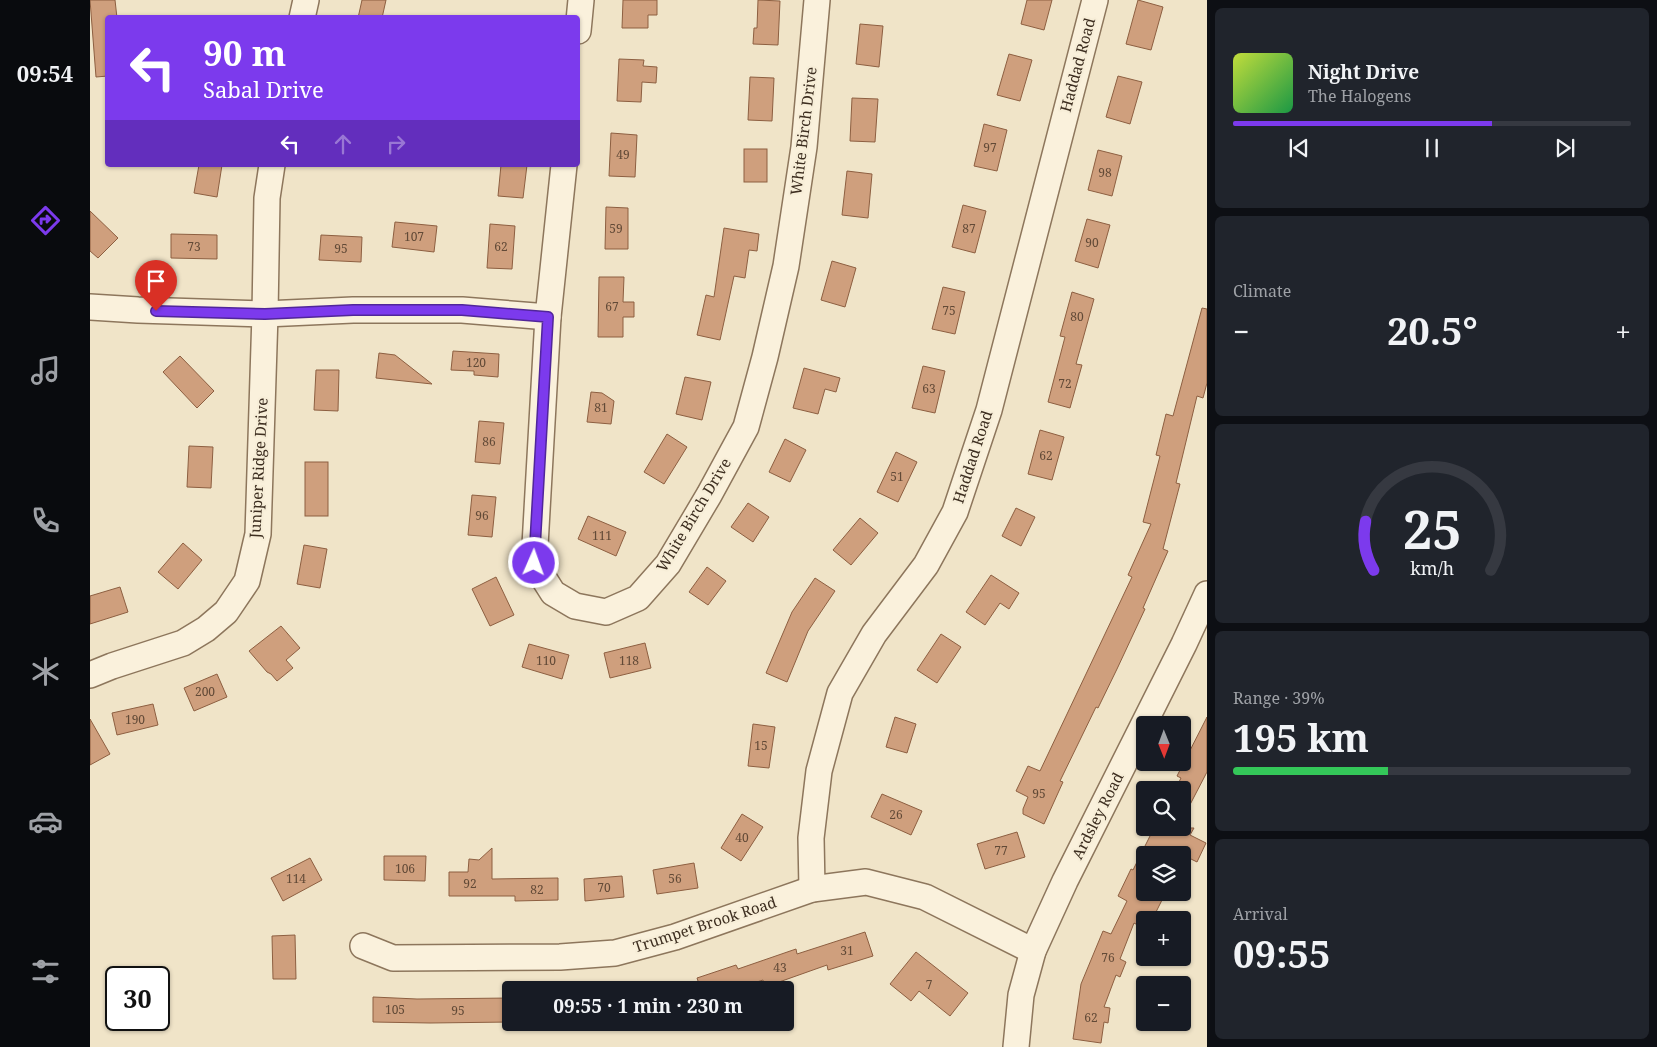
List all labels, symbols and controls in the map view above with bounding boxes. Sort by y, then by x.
street label: Haddad Road [1055,16,1099,114]
text: 90 m [203,29,286,76]
icon: left [120,35,185,100]
text: 09:54 [17,58,73,88]
text: Night Drive [1308,59,1419,85]
street label: White Birch Drive [785,66,821,196]
text: Sabal Drive [203,74,324,104]
text: The Halogens [1308,85,1411,107]
icon: left [276,130,304,158]
icon: ahead [329,130,357,158]
icon: right [382,130,410,158]
icon: previous [1285,134,1313,162]
icon: pause [1418,134,1446,162]
icon: next [1551,134,1579,162]
house number: 97 [983,139,997,156]
house number: 49 [616,146,630,163]
house number: 98 [1098,164,1112,181]
icon: directions [28,203,63,238]
house number: 59 [609,220,623,237]
house number: 87 [962,220,976,237]
house number: 107 [404,228,424,245]
house number: 90 [1085,234,1099,251]
house number: 73 [187,238,201,255]
house number: 62 [494,238,508,255]
house number: 95 [334,240,348,257]
pin [135,260,177,311]
icon: arrive [142,267,170,295]
text: Climate [1233,280,1291,302]
house number: 67 [605,298,619,315]
house number: 75 [942,302,956,319]
text: 20.5° [1387,304,1478,356]
house number: 80 [1070,308,1084,325]
text: − [1233,312,1249,350]
text: + [1615,312,1631,350]
icon: music [28,353,63,388]
house number: 120 [466,354,486,371]
house number: 72 [1058,375,1072,392]
house number: 63 [922,380,936,397]
street label: Juniper Ridge Drive [244,397,272,540]
house number: 81 [594,399,608,416]
street label: Haddad Road [948,408,996,506]
house number: 86 [482,433,496,450]
house number: 62 [1039,447,1053,464]
street label: White Birch Drive [651,454,735,575]
house number: 51 [890,468,904,485]
text: 25 [1403,493,1461,564]
icon: phone [28,503,63,538]
house number: 96 [475,507,489,524]
house number: 111 [592,527,612,544]
position arrow [507,536,559,588]
text: km/h [1410,556,1454,580]
house number: 110 [536,652,556,669]
house number: 118 [619,652,639,669]
icon: climate [28,654,63,689]
house number: 200 [195,683,215,700]
text: Range · 39% [1233,687,1325,709]
house number: 190 [125,711,145,728]
text: 195 km [1233,711,1369,763]
north arrow [1136,716,1191,771]
map controls [1136,716,1191,1031]
house number: 15 [754,737,768,754]
street label: Ardsley Road [1067,769,1128,862]
button: search [1136,781,1191,836]
house number: 95 [1032,785,1046,802]
icon: car [28,804,63,839]
house number: 26 [889,806,903,823]
house number: 40 [735,829,749,846]
house number: 77 [994,842,1008,859]
button: layers [1136,846,1191,901]
house number: 106 [395,860,415,877]
house number: 114 [286,870,306,887]
house number: 56 [668,870,682,887]
house number: 92 [463,875,477,892]
house number: 70 [597,879,611,896]
house number: 82 [530,881,544,898]
street label: Trumpet Brook Road [631,891,779,957]
text: Arrival [1233,903,1288,925]
button: + [1136,911,1191,966]
text: 09:55 [1233,927,1330,979]
house number: 31 [840,942,854,959]
house number: 76 [1101,949,1115,966]
icon: filters [28,954,63,989]
house number: 43 [773,959,787,976]
speed limit sign: 30 [105,966,170,1031]
house number: 7 [926,976,933,993]
button: − [1136,976,1191,1031]
text: 09:55 · 1 min · 230 m [553,993,743,1019]
house number: 105 [385,1001,405,1018]
house number: 95 [451,1002,465,1019]
house number: 62 [1084,1009,1098,1026]

